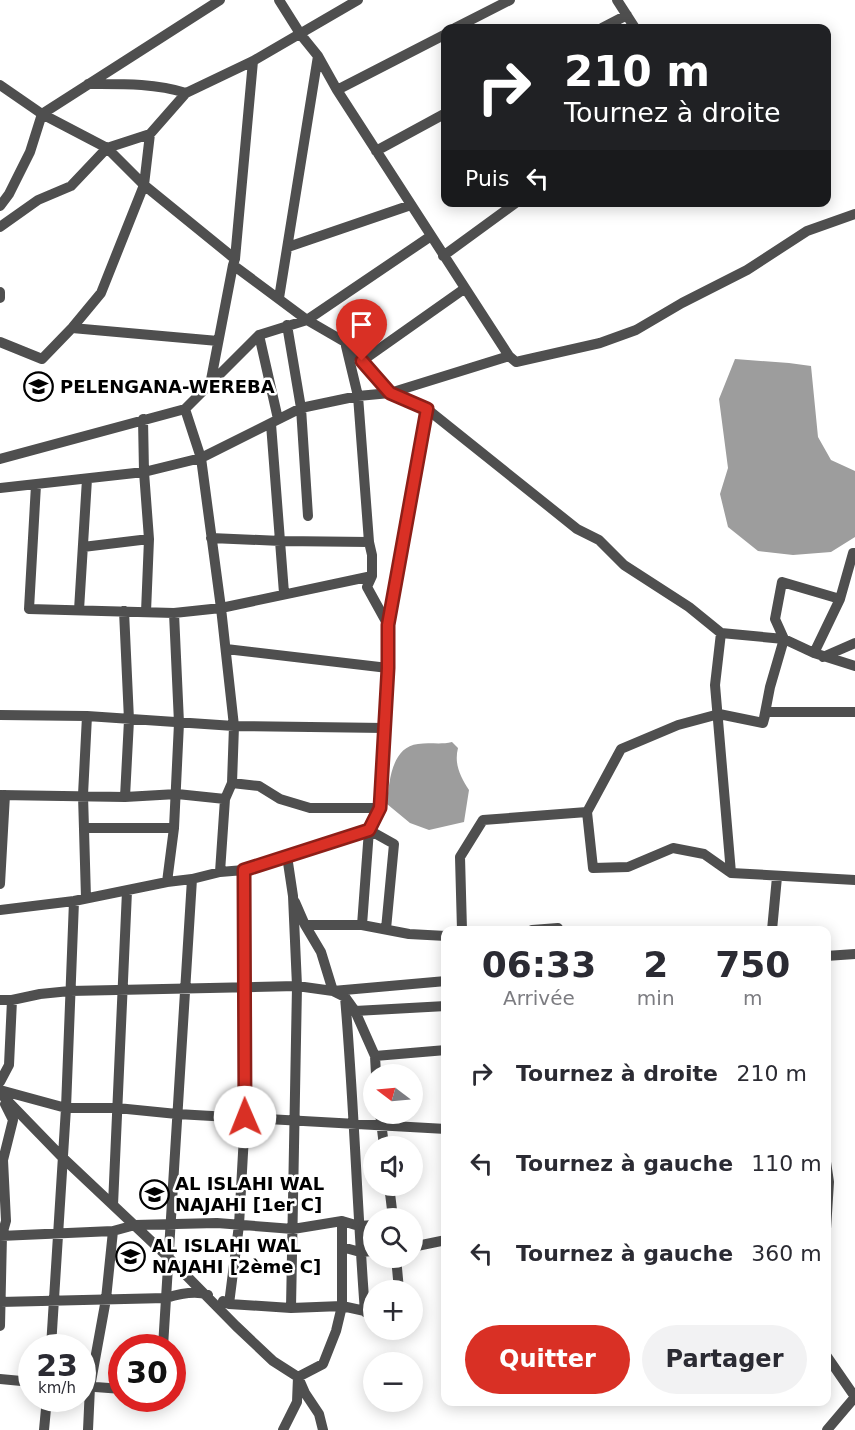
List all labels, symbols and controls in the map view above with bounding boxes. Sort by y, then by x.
text: 210 m [564,47,710,96]
icon: right [465,48,543,126]
text: Tournez à droite [564,97,781,128]
icon: left [521,162,554,195]
text: Puis [465,166,509,191]
pin [336,299,387,361]
icon: arrive [345,308,378,341]
school or university icon: PELENGANA-WEREBA [23,371,55,403]
place label: PELENGANA-WEREBA [60,376,275,397]
text: 06:33 [482,944,596,985]
text: 2 [643,944,668,985]
text: 750 [715,944,790,985]
text: Arrivée [503,986,575,1010]
text: min [637,986,675,1010]
text: m [743,986,763,1010]
icon: right [465,1057,498,1090]
text: Tournez à droite [516,1061,718,1086]
text: 210 m [737,1061,807,1086]
north arrow [363,1064,423,1124]
map controls [363,1064,423,1412]
position arrow [213,1085,277,1149]
button: sound [363,1136,423,1196]
icon: left [465,1147,498,1180]
text: Tournez à gauche [516,1151,733,1176]
text: 110 m [751,1151,822,1176]
place label: AL ISLAHI WAL NAJAHI [1er C] [175,1173,324,1215]
school or university icon: AL ISLAHI WAL NAJAHI [1er C] [138,1178,170,1210]
button: search [363,1208,423,1268]
place label: AL ISLAHI WAL NAJAHI [2ème C] [152,1235,321,1277]
icon: left [465,1237,498,1270]
school or university icon: AL ISLAHI WAL NAJAHI [2ème C] [115,1240,147,1272]
text: Tournez à gauche [516,1241,733,1266]
text: 360 m [751,1241,822,1266]
button: + [363,1280,423,1340]
button: Quitter [465,1325,630,1394]
button: Partager [642,1325,807,1394]
speed limit sign: 30 [108,1334,186,1412]
text: 23 [36,1348,78,1383]
button: − [363,1352,423,1412]
text: km/h [38,1379,76,1397]

